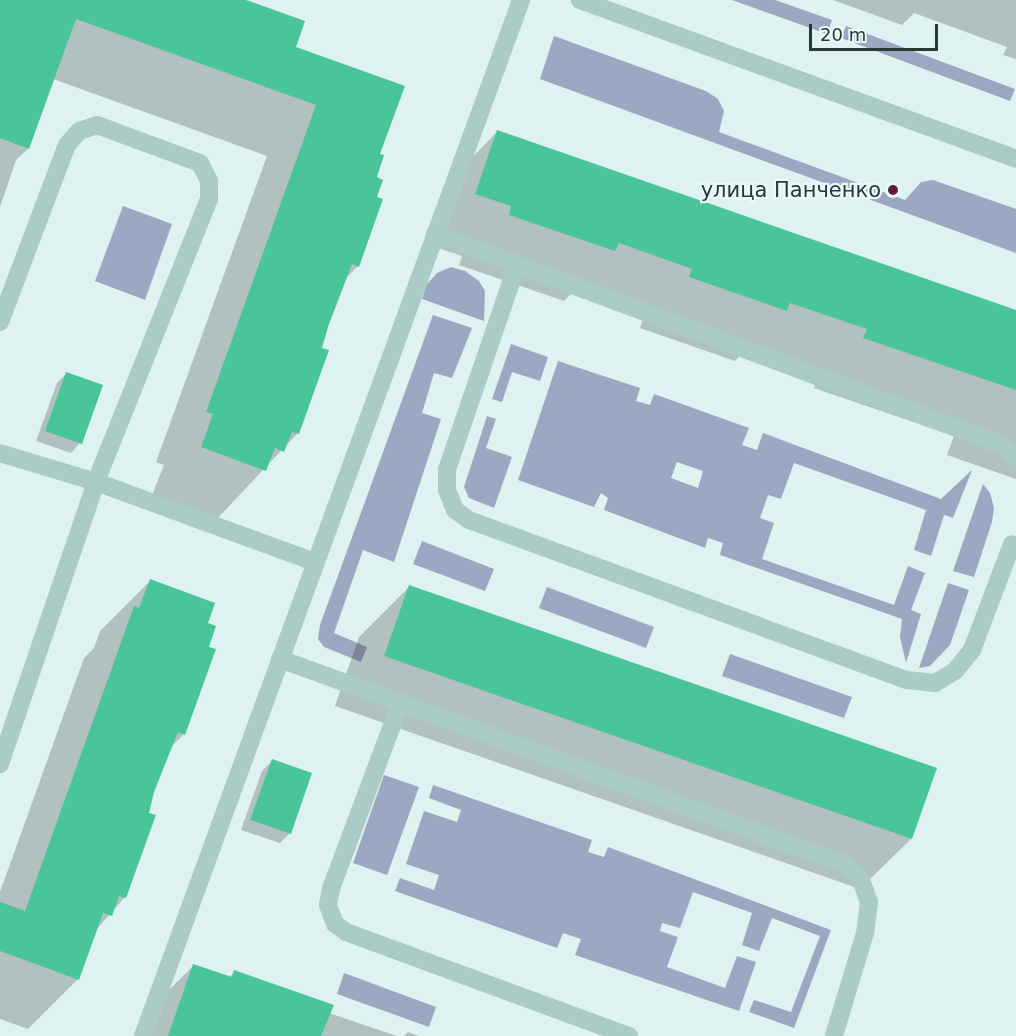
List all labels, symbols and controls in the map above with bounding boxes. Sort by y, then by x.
scale bar [812,12,941,50]
text: 20 m [820,24,866,45]
place label: улица Панченко [701,177,881,203]
marker: улица Панченко [886,183,900,197]

